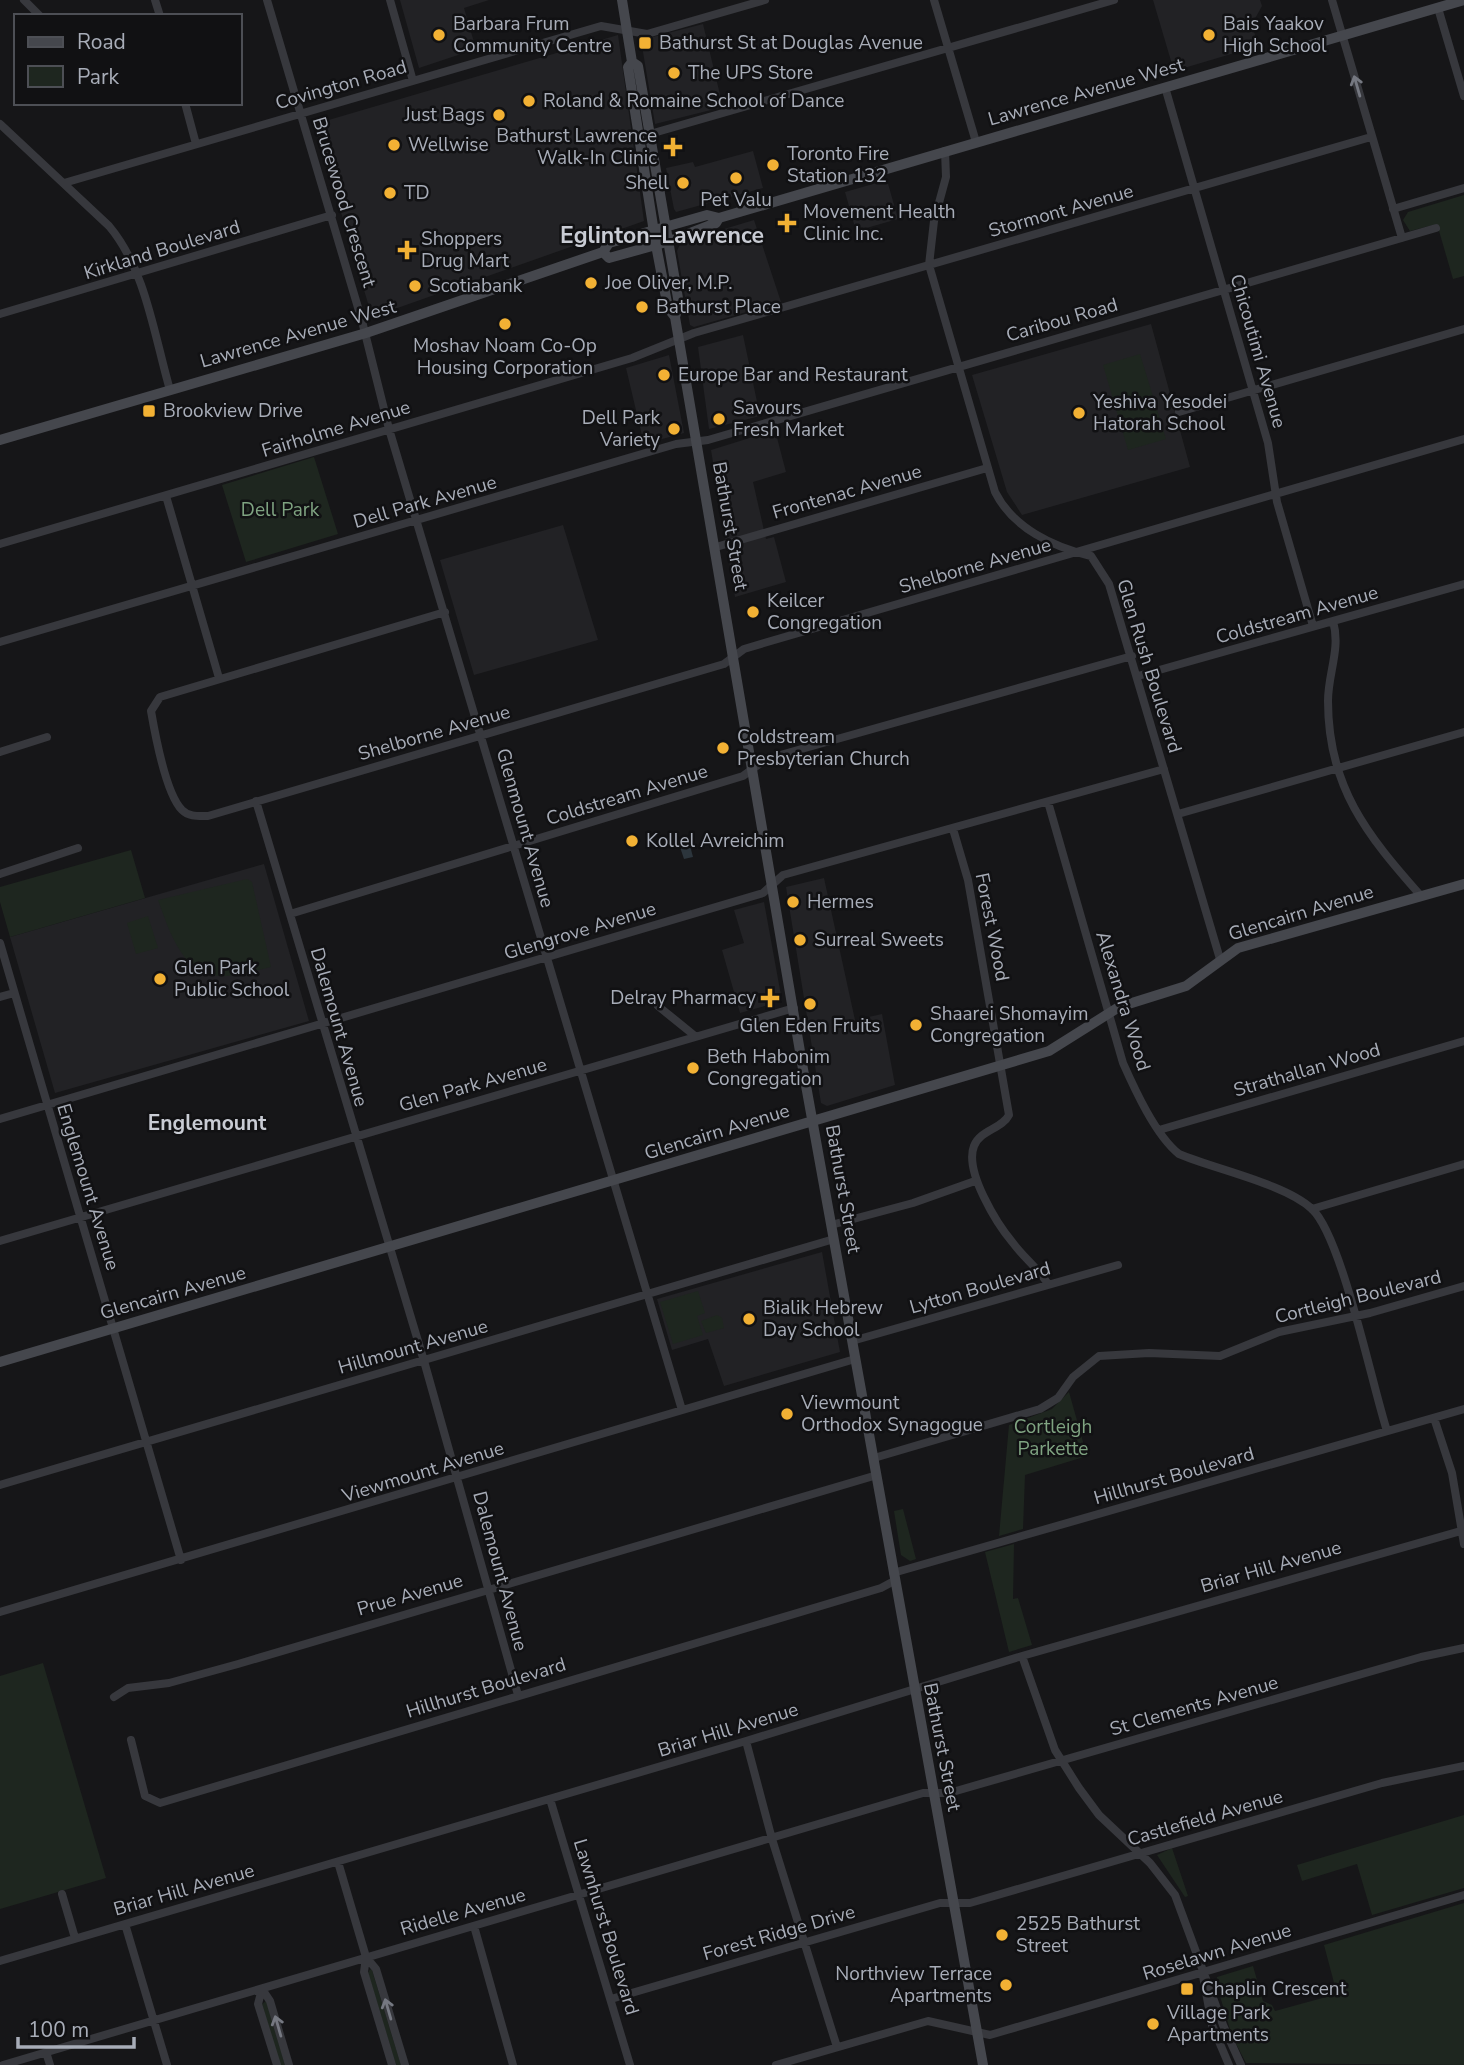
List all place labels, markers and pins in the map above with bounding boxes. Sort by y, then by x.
place label: Barbara Frum Community Centre [453,11,612,59]
place label: Bais Yaakov High School [1223,11,1327,59]
marker: Barbara Frum Community Centre [431,27,447,43]
marker: Bais Yaakov High School [1201,27,1217,43]
place label: Bathurst St at Douglas Avenue [659,30,923,56]
marker: Bathurst St at Douglas Avenue [637,35,653,51]
place label: The UPS Store [688,60,813,86]
marker: The UPS Store [666,65,682,81]
place label: Roland & Romaine School of Dance [543,88,844,114]
marker: Roland & Romaine School of Dance [521,93,537,109]
place label: Just Bags [403,102,485,128]
marker: Just Bags [491,107,507,123]
place label: Bathurst Lawrence Walk-In Clinic [496,123,657,171]
place label: Wellwise [408,132,489,158]
marker: Wellwise [386,137,402,153]
marker: Bathurst Lawrence Walk-In Clinic [663,137,683,157]
place label: Toronto Fire Station 132 [787,141,889,189]
marker: Toronto Fire Station 132 [765,157,781,173]
place label: Shell [625,170,669,196]
marker: Pet Valu [728,170,744,186]
marker: Shell [675,175,691,191]
place label: TD [404,180,430,206]
marker: TD [382,185,398,201]
place label: Pet Valu [700,187,772,213]
place label: Movement Health Clinic Inc. [803,199,956,247]
marker: Movement Health Clinic Inc. [777,213,797,233]
place label: Shoppers Drug Mart [421,226,509,274]
marker: Shoppers Drug Mart [399,242,415,258]
place label: Joe Oliver, M.P. [604,270,733,296]
place label: Scotiabank [429,273,523,299]
marker: Joe Oliver, M.P. [583,275,599,291]
marker: Scotiabank [407,278,423,294]
place label: Bathurst Place [656,294,781,320]
marker: Bathurst Place [634,299,650,315]
marker: Moshav Noam Co-Op Housing Corporation [497,316,513,332]
place label: Moshav Noam Co-Op Housing Corporation [413,333,597,381]
place label: Europe Bar and Restaurant [678,362,908,388]
marker: Europe Bar and Restaurant [656,367,672,383]
place label: Yeshiva Yesodei Hatorah School [1092,389,1227,437]
place label: Savours Fresh Market [733,395,844,443]
place label: Brookview Drive [163,398,303,424]
marker: Brookview Drive [141,403,157,419]
place label: Dell Park Variety [582,405,660,453]
marker: Yeshiva Yesodei Hatorah School [1071,405,1087,421]
marker: Savours Fresh Market [711,411,727,427]
marker: Dell Park Variety [666,421,682,437]
place label: Keilcer Congregation [767,588,882,636]
marker: Keilcer Congregation [745,604,761,620]
place label: Coldstream Presbyterian Church [737,724,910,772]
marker: Coldstream Presbyterian Church [715,740,731,756]
place label: Kollel Avreichim [646,828,785,854]
marker: Kollel Avreichim [624,833,640,849]
place label: Hermes [807,889,874,915]
marker: Hermes [785,894,801,910]
place label: Surreal Sweets [814,927,944,953]
marker: Surreal Sweets [792,932,808,948]
place label: Glen Park Public School [174,955,290,1003]
marker: Glen Park Public School [152,971,168,987]
place label: Delray Pharmacy [610,985,756,1011]
marker: Delray Pharmacy [762,990,778,1006]
marker: Glen Eden Fruits [802,996,818,1012]
place label: Shaarei Shomayim Congregation [930,1001,1088,1049]
place label: Glen Eden Fruits [740,1013,880,1039]
marker: Shaarei Shomayim Congregation [908,1017,924,1033]
place label: Beth Habonim Congregation [707,1044,830,1092]
marker: Beth Habonim Congregation [685,1060,701,1076]
place label: Bialik Hebrew Day School [763,1295,883,1343]
marker: Bialik Hebrew Day School [741,1311,757,1327]
place label: Viewmount Orthodox Synagogue [800,1390,983,1438]
marker: Viewmount Orthodox Synagogue [779,1406,795,1422]
place label: 2525 Bathurst Street [1016,1911,1140,1959]
marker: 2525 Bathurst Street [994,1927,1010,1943]
place label: Northview Terrace Apartments [835,1961,992,2009]
place label: Chaplin Crescent [1201,1976,1347,2002]
marker: Northview Terrace Apartments [998,1977,1014,1993]
marker: Chaplin Crescent [1179,1981,1195,1997]
place label: Village Park Apartments [1166,2000,1270,2048]
marker: Village Park Apartments [1145,2016,1161,2032]

